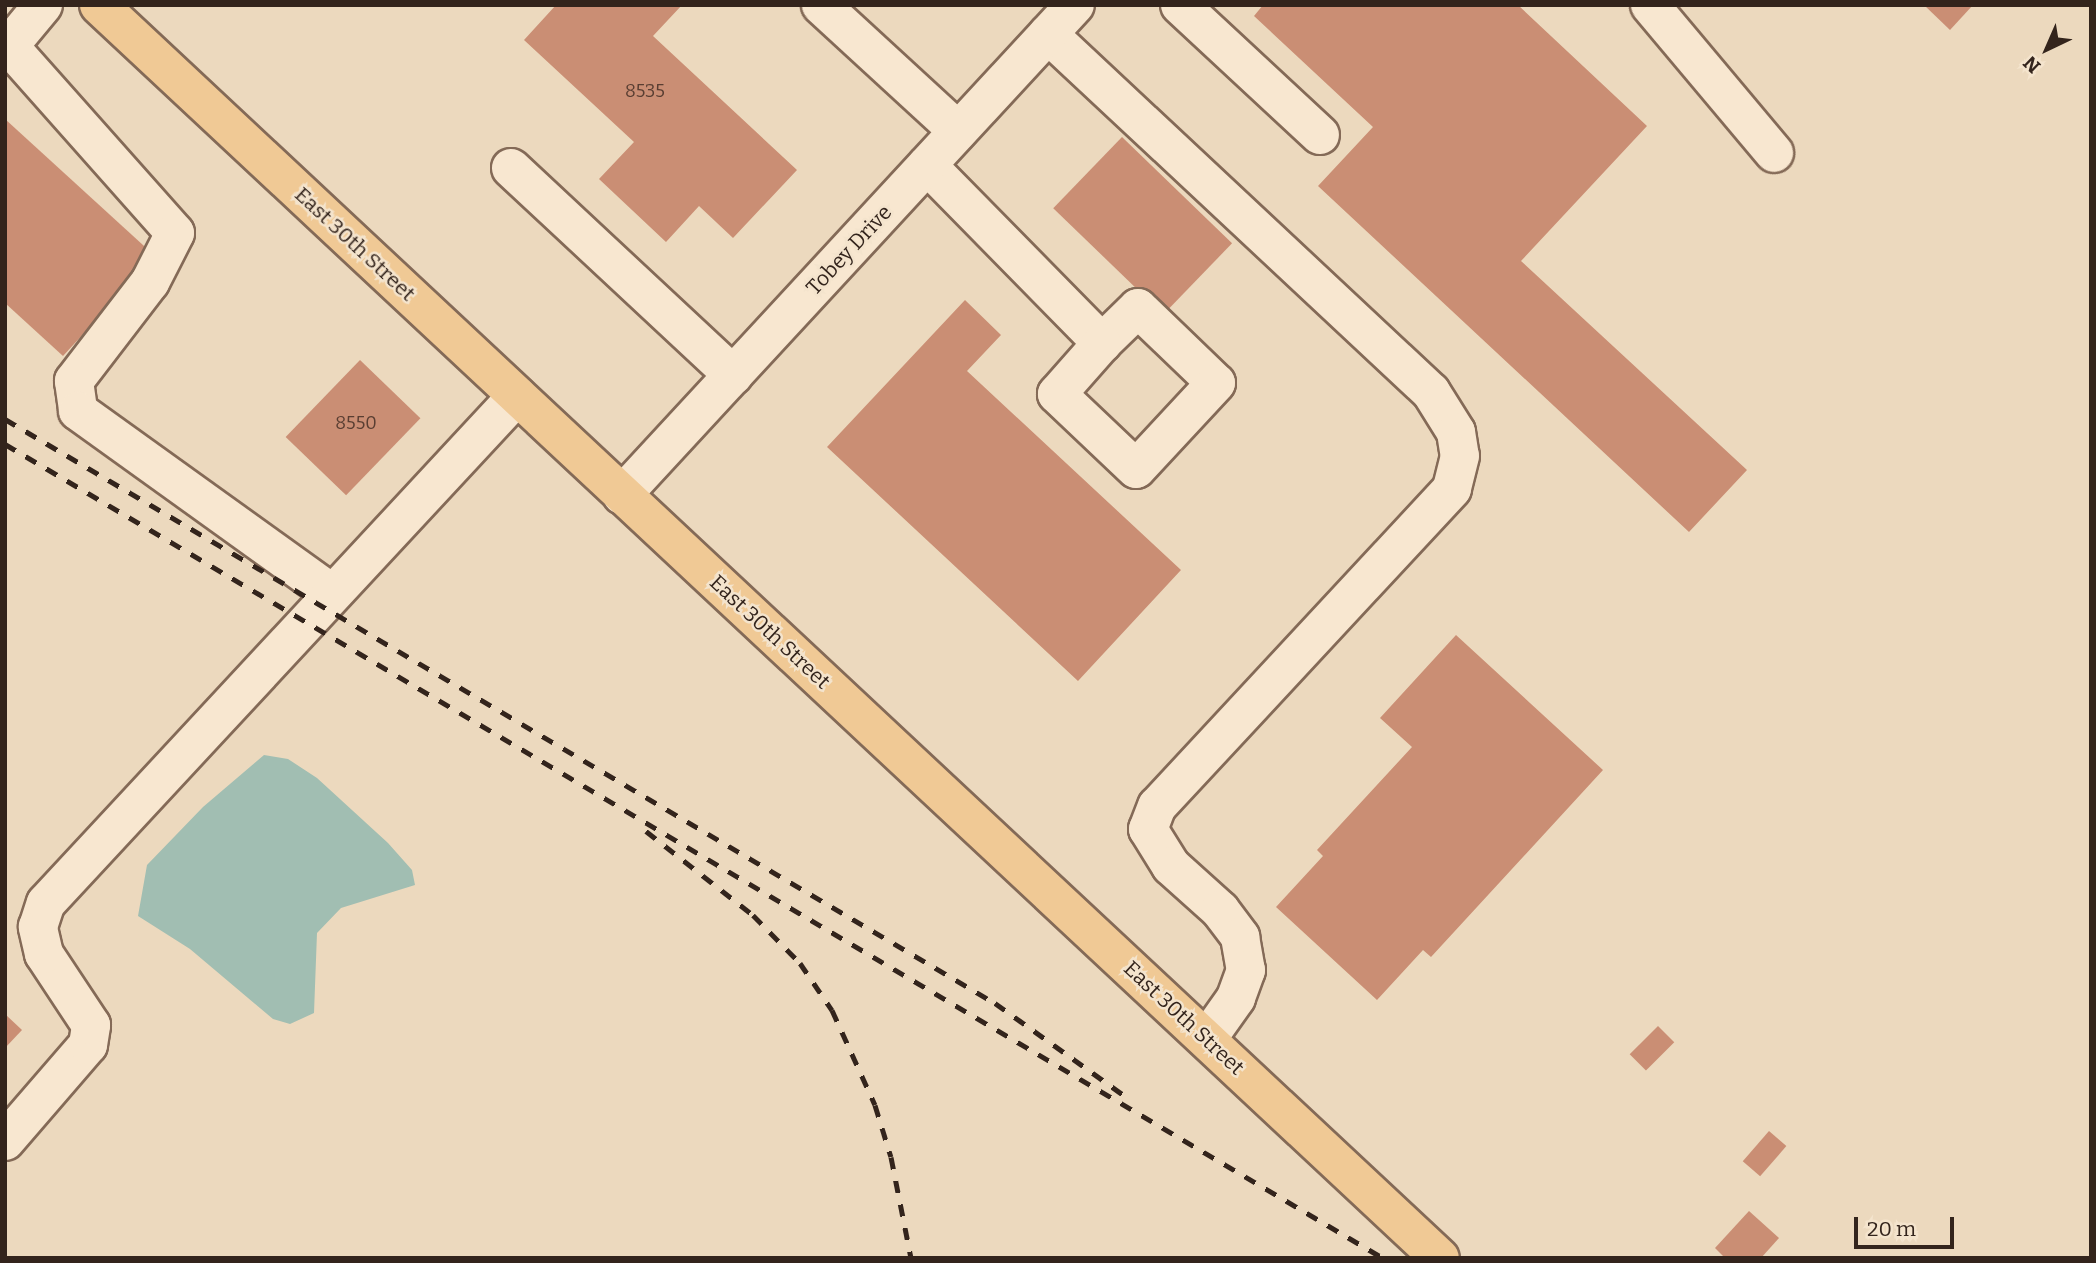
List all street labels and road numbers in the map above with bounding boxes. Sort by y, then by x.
street label: East 30th Street [290,182,420,306]
street label: Tobey Drive [801,200,897,300]
street label: East 30th Street [705,570,835,694]
street label: East 30th Street [1119,956,1249,1080]

